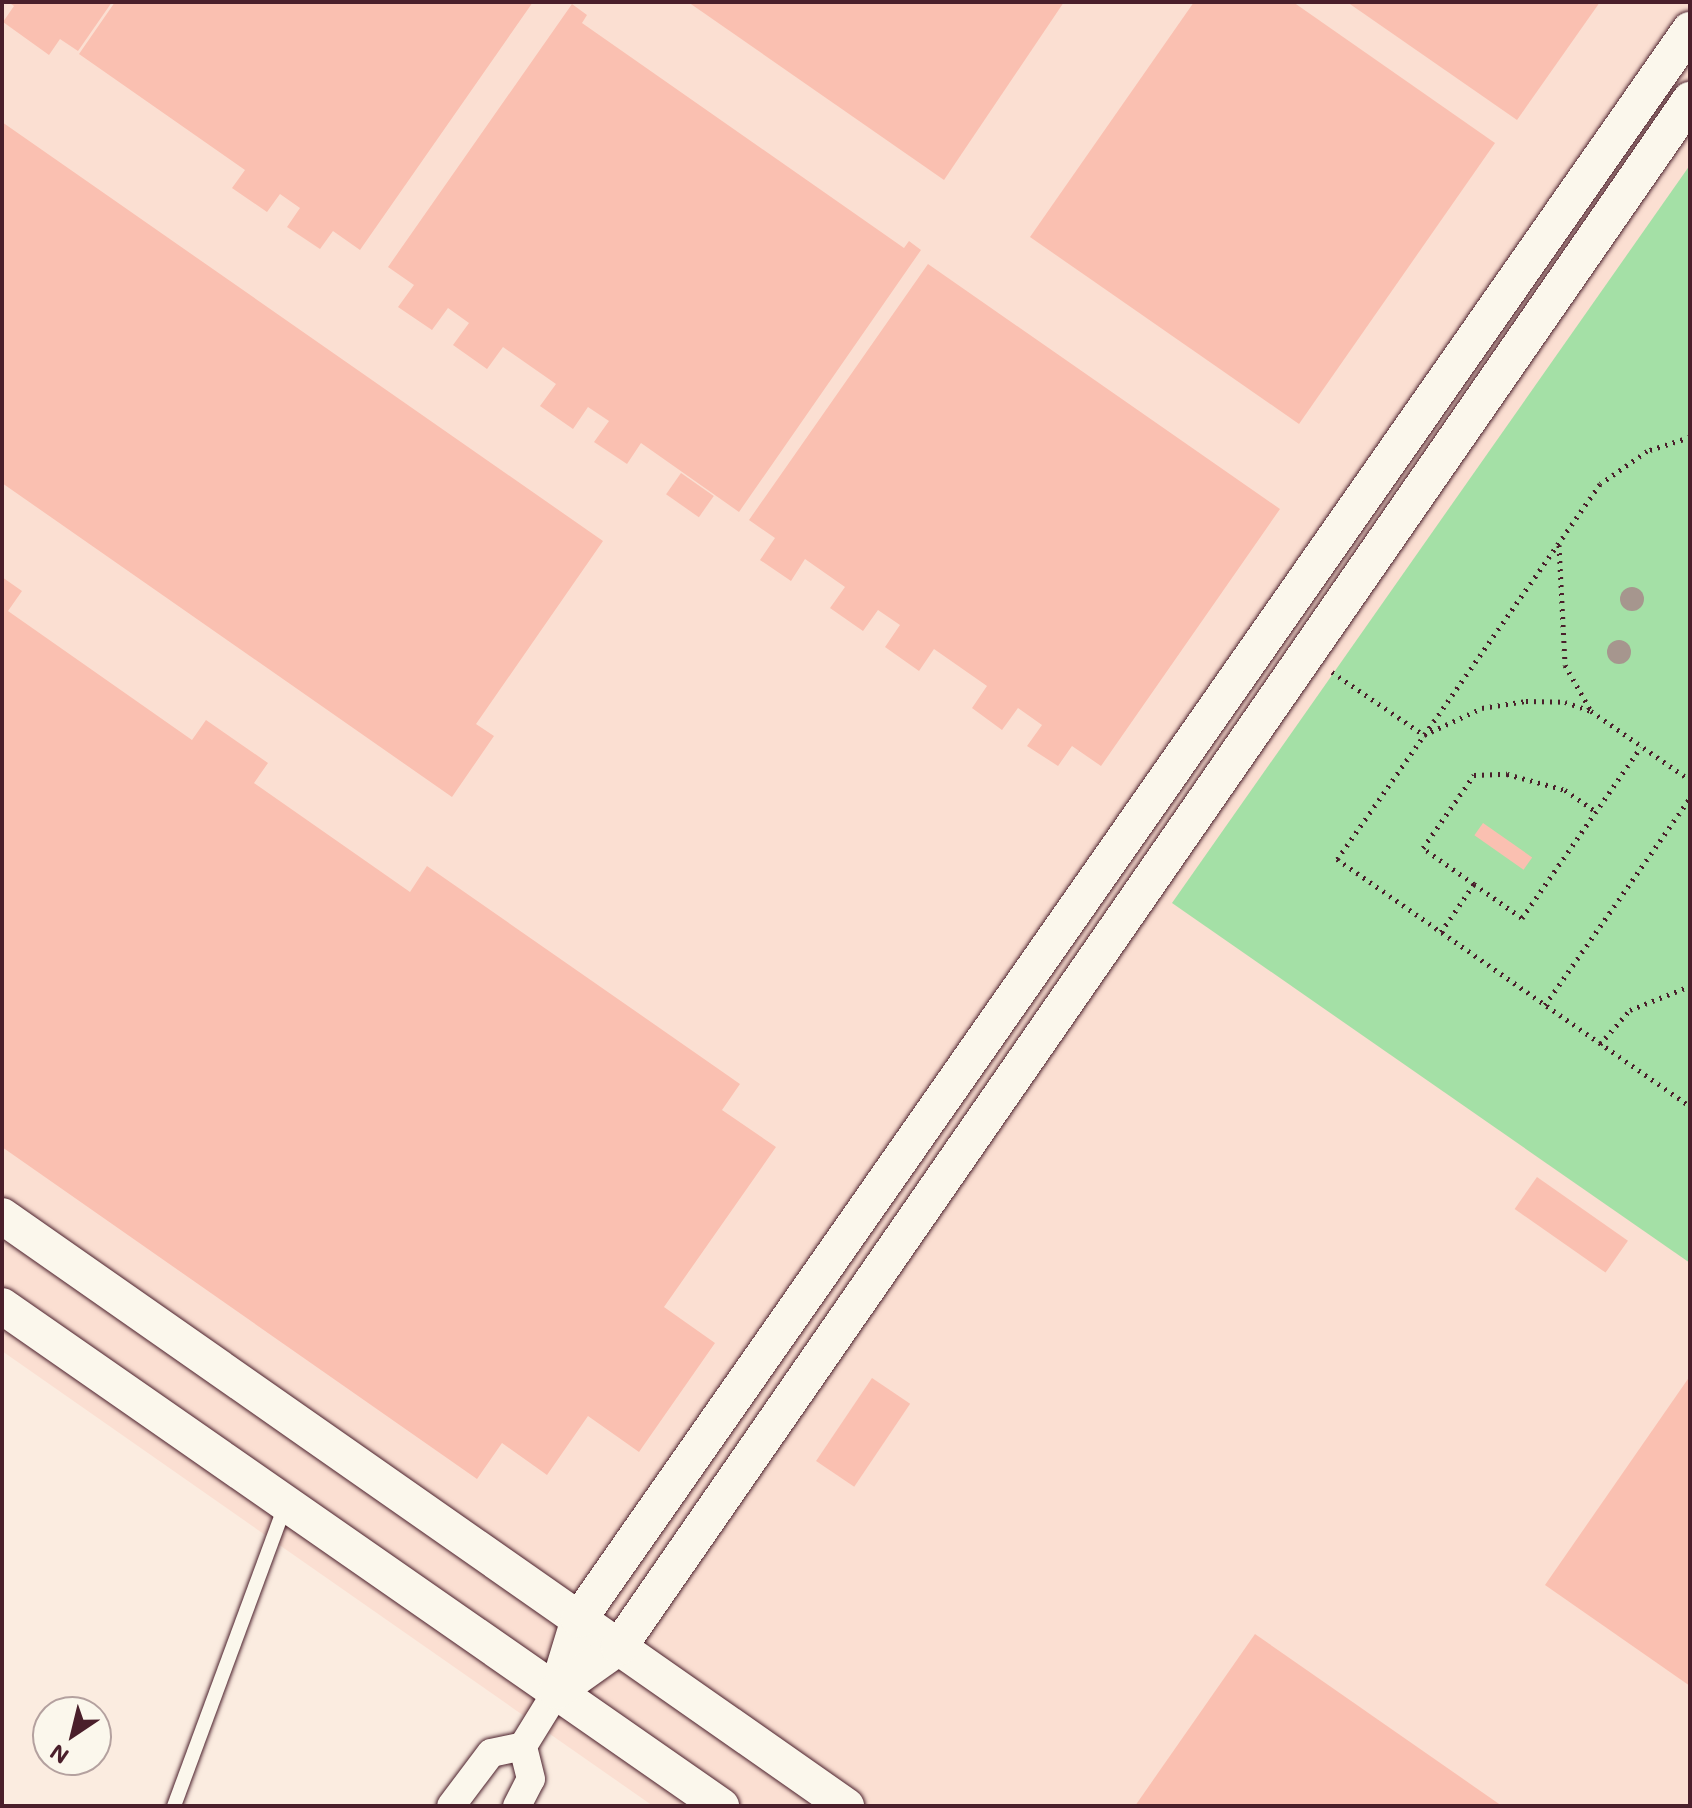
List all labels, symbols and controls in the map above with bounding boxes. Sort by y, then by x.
north arrow [32,1696,112,1776]
text: N [44,1738,74,1771]

